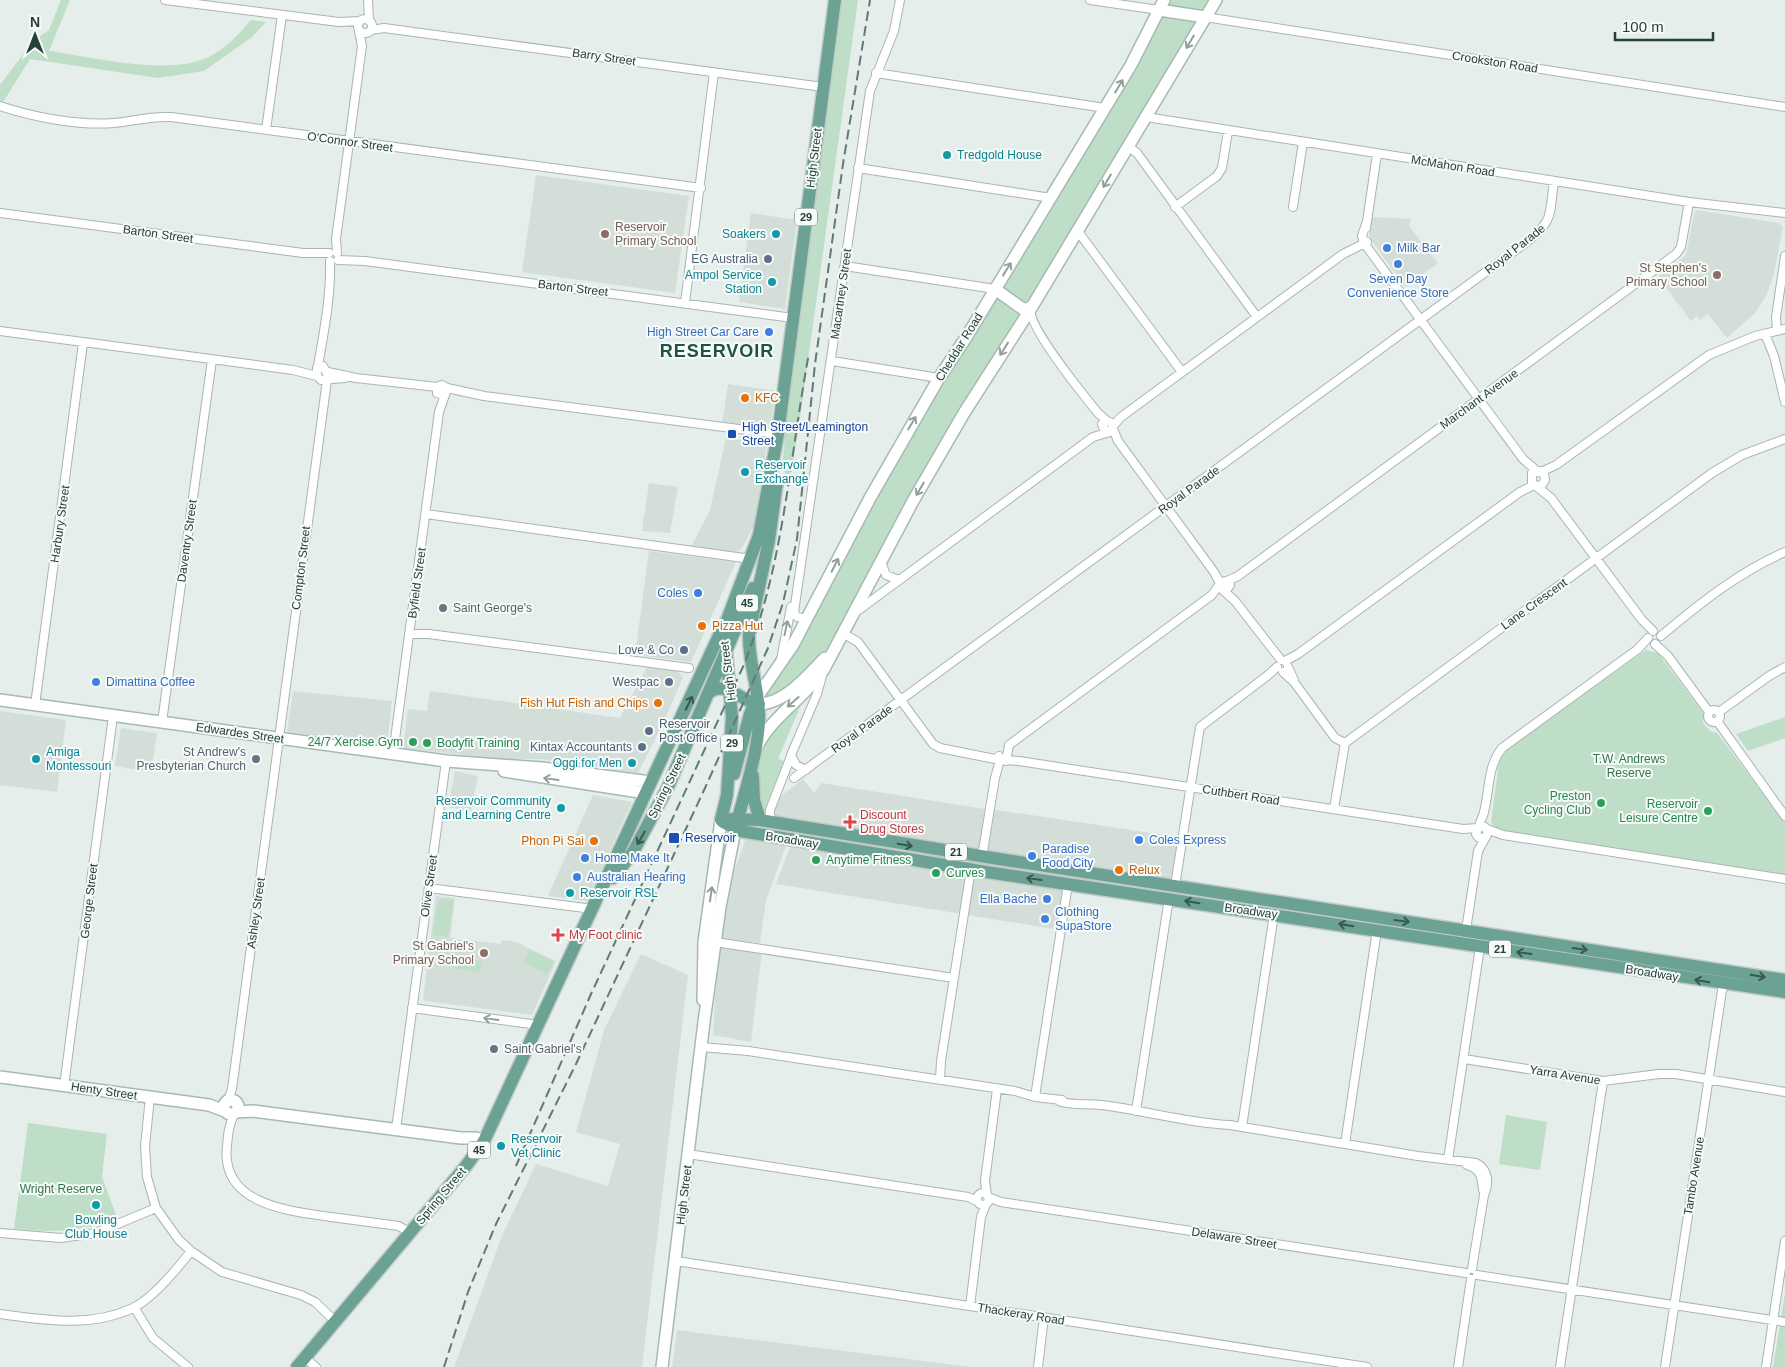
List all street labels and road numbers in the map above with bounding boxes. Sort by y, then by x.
street label: Barry Street [571,46,637,68]
street label: Crookston Road [1451,48,1539,76]
street label: High Street [803,127,825,189]
street label: O'Connor Street [306,129,394,155]
street label: McMahon Road [1410,152,1496,180]
road number: 29 [795,208,817,226]
street label: Royal Parade [1482,221,1548,277]
street label: Barton Street [122,222,195,246]
street label: Macartney Street [828,247,854,340]
street label: Barton Street [537,277,610,299]
street label: Cheddar Road [932,310,986,384]
street label: Marchant Avenue [1437,366,1521,432]
street label: Royal Parade [1155,463,1223,517]
street label: Harbury Street [48,484,72,564]
street label: Daventry Street [174,498,200,583]
street label: Compton Street [289,525,313,611]
street label: Byfield Street [405,546,429,619]
street label: Lane Crescent [1498,575,1570,633]
road number: 45 [736,594,758,612]
street label: High Street [717,640,739,702]
street label: Royal Parade [828,702,896,756]
street label: Edwardes Street [195,720,286,746]
road number: 29 [721,734,743,751]
street label: Spring Street [645,751,689,821]
street label: Cuthbert Road [1201,782,1281,808]
street label: Broadway [765,829,819,851]
road number: 21 [945,844,967,860]
street label: Olive Street [418,853,440,918]
street label: George Street [77,862,101,939]
street label: Ashley Street [244,876,268,949]
street label: Broadway [1224,900,1278,922]
road number: 21 [1489,941,1511,958]
street label: Broadway [1625,962,1679,984]
street label: Yarra Avenue [1529,1062,1602,1088]
street label: Henty Street [70,1079,139,1103]
street label: Tambo Avenue [1681,1135,1707,1216]
road number: 45 [468,1142,490,1158]
street label: Spring Street [413,1164,469,1227]
street label: High Street [673,1164,695,1226]
street label: Delaware Street [1190,1224,1278,1252]
street label: Thackeray Road [976,1300,1066,1328]

